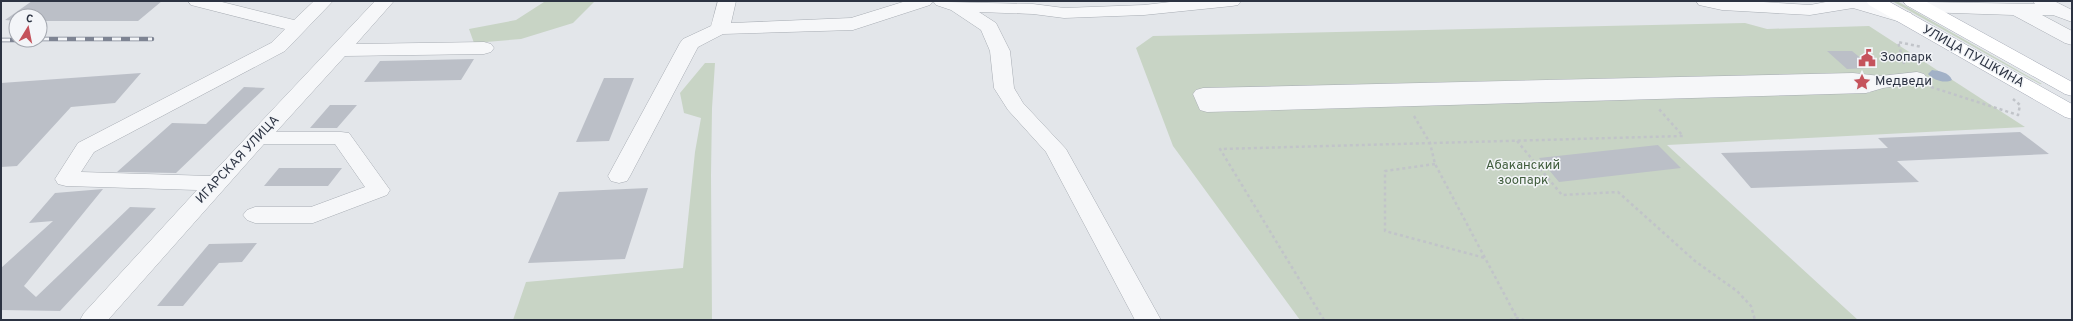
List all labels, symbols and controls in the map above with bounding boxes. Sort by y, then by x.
north arrow [8,8,48,48]
text: С [25,12,34,27]
street label: УЛИЦА ПУШКИНА [1919,22,2027,92]
public building icon: Зоопарк [1857,48,1877,68]
place label: Зоопарк [1880,50,1932,66]
place icon: Медведи [1852,72,1872,92]
place label: Медведи [1875,74,1932,90]
street label: ИГАРСКАЯ УЛИЦА [193,112,283,208]
park label: Абаканский зоопарк [1486,158,1560,189]

